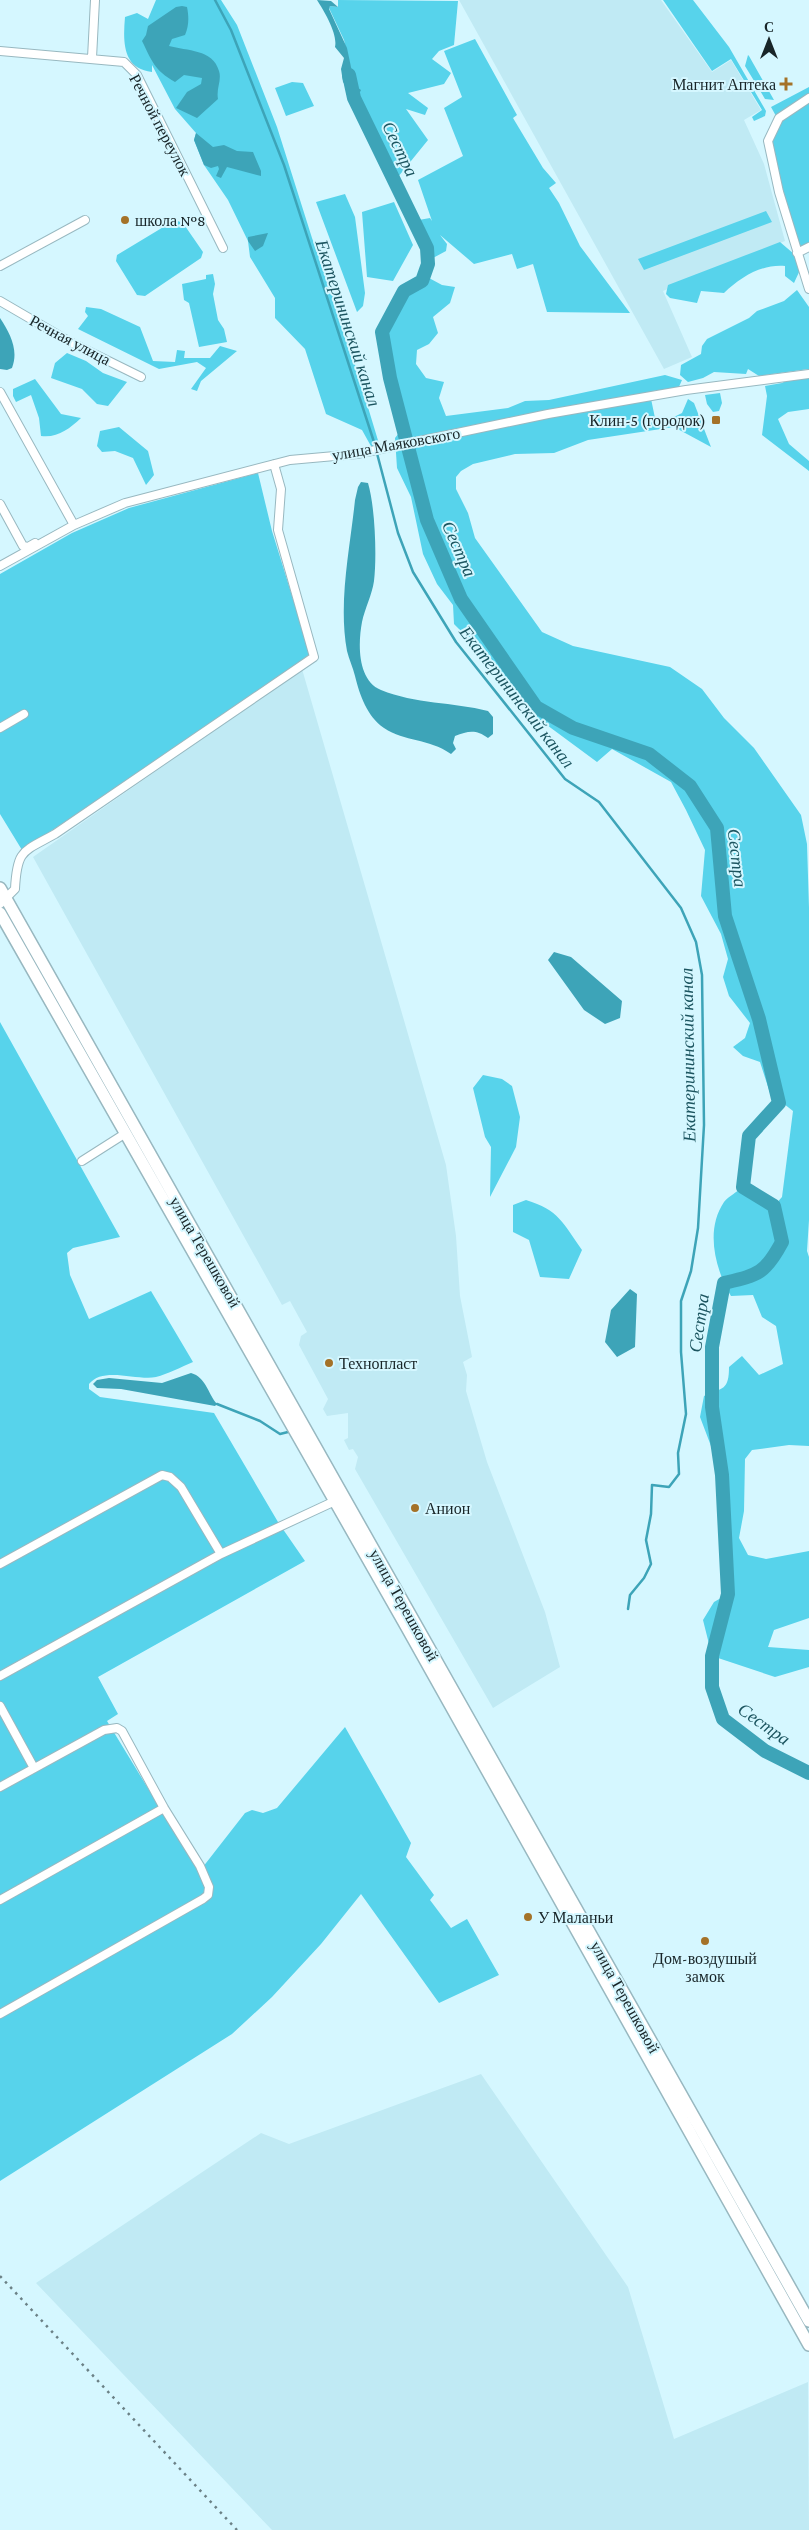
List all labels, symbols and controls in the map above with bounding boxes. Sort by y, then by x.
north arrow [744,15,794,65]
text: С [764,19,774,35]
street label: Речной переулок [125,71,194,180]
place label: Магнит Аптека [672,76,776,93]
marker: Магнит Аптека [780,78,792,90]
water label: Сестра [378,118,422,180]
place label: школа №8 [135,212,206,229]
marker: школа №8 [119,214,131,226]
water label: Екатерининский канал [311,236,384,409]
street label: Речная улица [26,312,113,369]
place label: Клин-5 (городок) [589,412,706,430]
marker: Клин-5 (городок) [710,414,722,426]
street label: улица Маяковского [331,424,462,465]
water label: Сестра [438,518,480,580]
water label: Екатерининский канал [455,621,579,772]
water label: Сестра [723,828,751,888]
water label: Екатерининский канал [676,968,700,1143]
street label: улица Терешковой [165,1194,244,1311]
water label: Сестра [685,1292,713,1354]
place label: Технопласт [339,1355,417,1372]
marker: Технопласт [323,1357,335,1369]
place label: Анион [425,1500,471,1517]
marker: Анион [409,1502,421,1514]
street label: улица Терешковой [365,1546,442,1665]
water label: Сестра [734,1699,794,1749]
place label: У Маланьи [538,1909,614,1926]
marker: У Маланьи [522,1911,534,1923]
marker: Дом-воздушый замок [699,1935,711,1947]
street label: улица Терешковой [586,1938,663,2057]
place label: Дом-воздушый замок [653,1950,757,1985]

